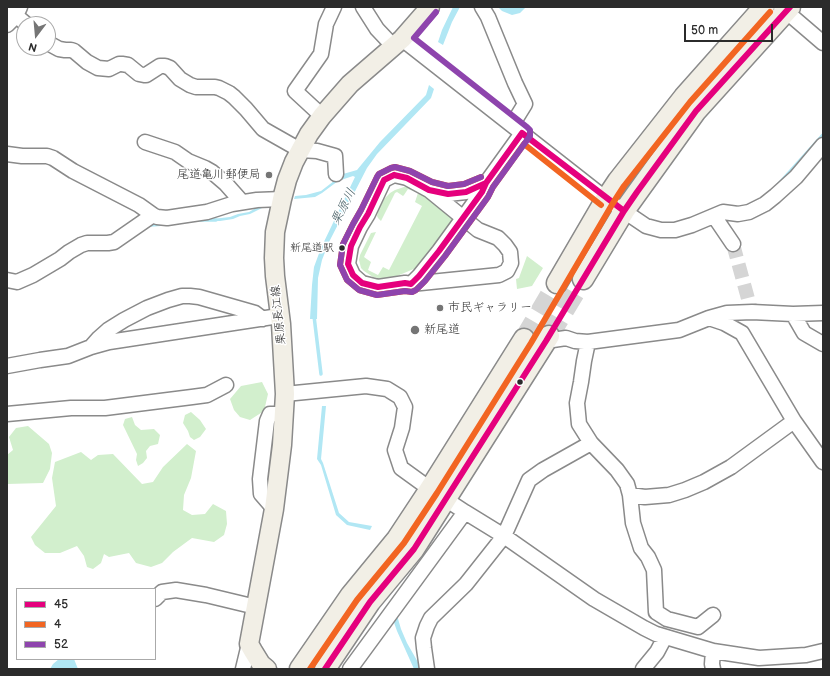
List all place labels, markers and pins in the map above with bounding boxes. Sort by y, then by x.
place label: 尾道亀川郵便局 [177,168,261,182]
marker: 尾道亀川郵便局 [264,170,274,180]
place label: 新尾道駅 [290,241,334,255]
marker: 新尾道駅 [337,243,347,253]
place label: 市民ギャラリー [448,301,532,315]
marker: 市民ギャラリー [435,303,445,313]
place label: 新尾道 [424,323,460,337]
marker: 新尾道 [409,324,421,336]
unlabelled marker [515,377,525,387]

